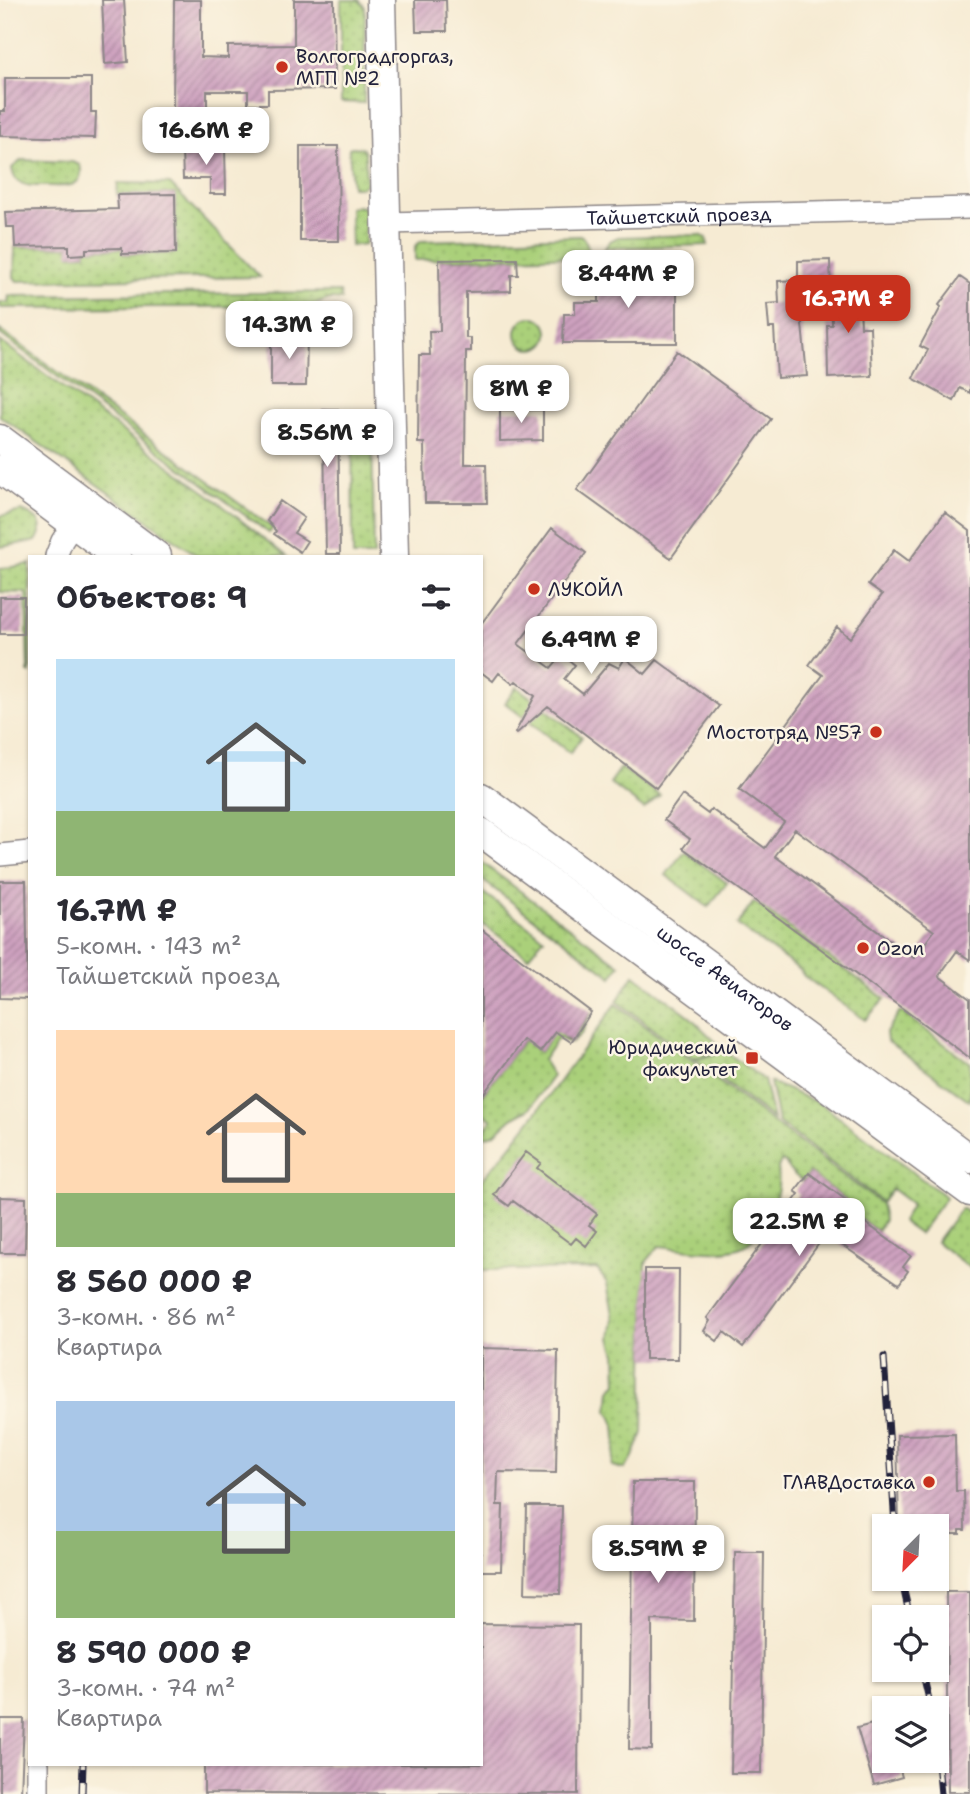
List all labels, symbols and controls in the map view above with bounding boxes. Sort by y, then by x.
place label: Волгоградгоргаз, МГП №2 [296,44,454,91]
marker: Волгоградгоргаз, МГП №2 [274,59,290,75]
pin: 16.6M ₽ [141,108,271,167]
text: 16.6M ₽ [158,115,254,145]
street label: Тайшетский проезд [586,201,772,230]
pin: 8.44M ₽ [563,250,693,310]
text: 8.44M ₽ [578,258,678,288]
pin: 16.7M ₽ [783,276,913,335]
text: 16.7M ₽ [801,283,895,313]
pin: 14.3M ₽ [224,302,354,361]
text: 14.3M ₽ [242,309,336,339]
pin: 8M ₽ [480,366,562,425]
text: 8M ₽ [489,373,553,403]
pin: 8.56M ₽ [262,410,392,469]
text: 8.56M ₽ [277,417,377,447]
text: Объектов: 9 [56,577,248,618]
place label: ЛУКОЙЛ [548,577,624,602]
icon: filters [417,578,455,616]
marker: ЛУКОЙЛ [526,581,542,597]
pin: 6.49M ₽ [526,616,656,676]
text: 6.49M ₽ [541,624,641,654]
icon: home [193,704,319,830]
place label: Мостотряд №57 [707,720,862,745]
marker: Мостотряд №57 [868,724,884,740]
text: 16.7M ₽ [56,890,178,931]
street label: шоссе Авиаторов [652,919,799,1037]
text: 5-комн. · 143 m² [56,931,242,961]
place label: Ozon [877,936,924,961]
marker: Ozon [855,940,871,956]
text: Тайшетский проезд [56,961,280,991]
place label: Юридический факультет [609,1035,738,1082]
marker: Юридический факультет [744,1050,760,1066]
icon: home [193,1075,319,1201]
pin: 22.5M ₽ [734,1198,864,1258]
text: 22.5M ₽ [749,1206,849,1236]
text: 8 560 000 ₽ [56,1261,252,1302]
text: 3-комн. · 86 m² [56,1302,236,1332]
text: Квартира [56,1332,162,1362]
icon: home [193,1446,319,1572]
place label: ГЛАВДоставка [782,1470,915,1495]
marker: ГЛАВДоставка [921,1474,937,1490]
north arrow [872,1514,948,1591]
map controls [872,1514,949,1773]
pin: 8.59M ₽ [593,1526,723,1585]
text: 8.59M ₽ [608,1533,708,1563]
button: locate [872,1605,949,1682]
text: 8 590 000 ₽ [56,1632,252,1673]
text: 3-комн. · 74 m² [56,1673,235,1703]
button: layers [872,1696,949,1773]
text: Квартира [56,1703,162,1733]

